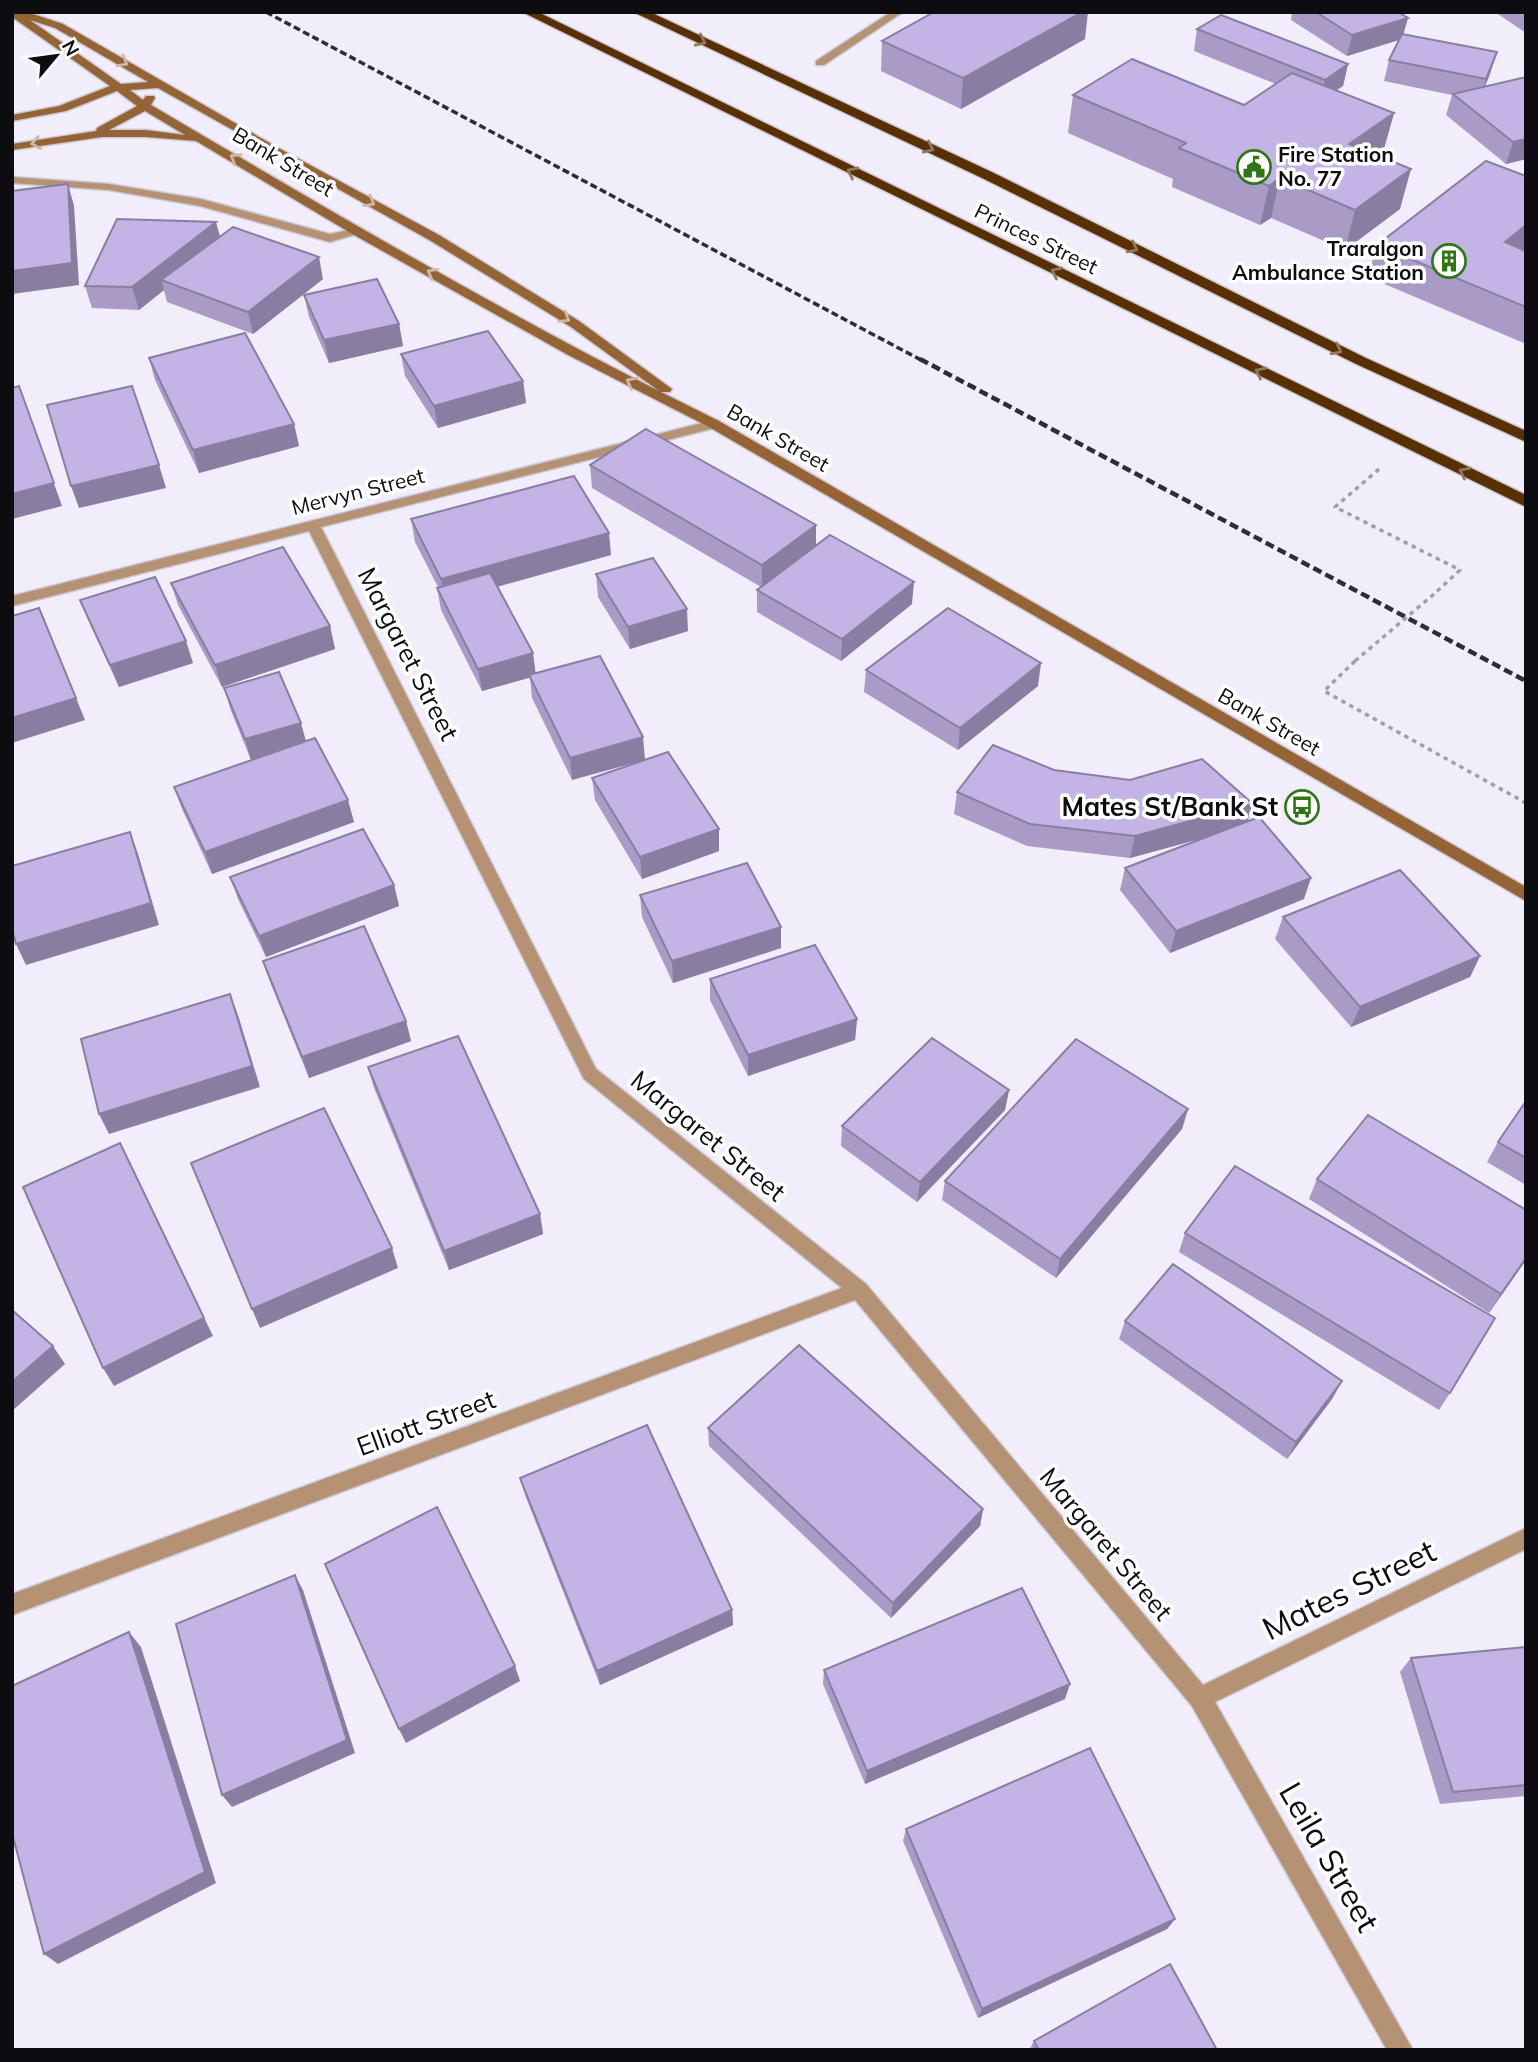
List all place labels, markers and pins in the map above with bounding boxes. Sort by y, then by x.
place label: Fire Station No. 77 [1278,141,1394,191]
public building icon: Fire Station No. 77 [1235,148,1273,186]
place label: Traralgon Ambulance Station [1232,235,1424,285]
building icon: Traralgon Ambulance Station [1430,242,1468,280]
bus stop icon: Mates St/Bank St [1283,788,1321,826]
place label: Mates St/Bank St [1061,790,1278,823]

